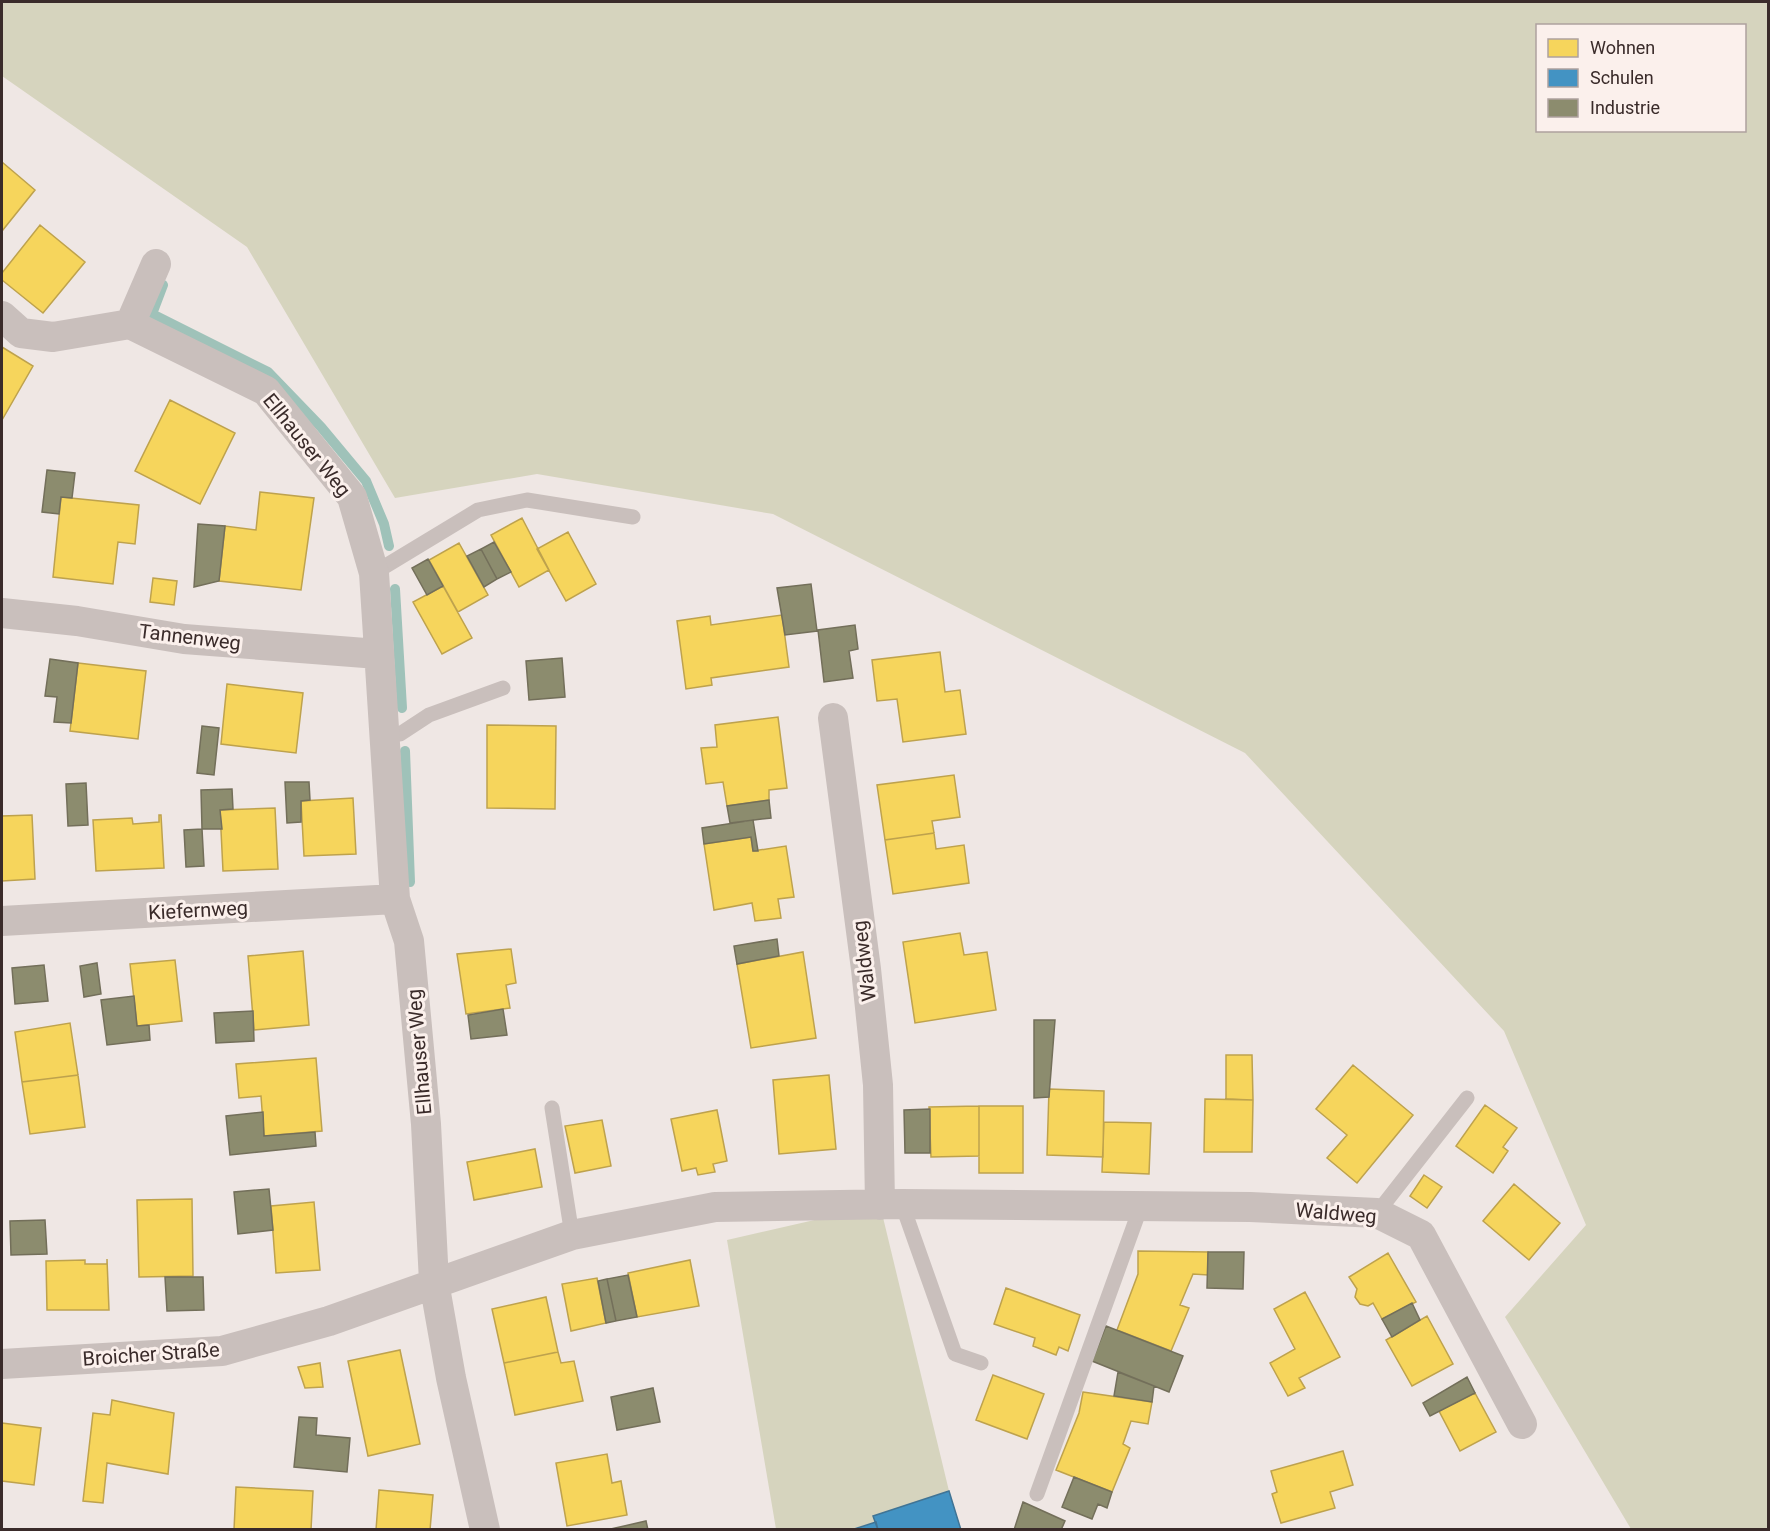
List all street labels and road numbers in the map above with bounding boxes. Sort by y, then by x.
street label: Ellhauser Weg [258,389,356,501]
street label: Tannenweg [138,619,242,655]
street label: Kiefernweg [147,895,249,925]
street label: Waldweg [847,919,881,1003]
street label: Ellhauser Weg [402,988,436,1116]
street label: Waldweg [1294,1198,1378,1228]
street label: Broicher Straße [82,1337,220,1371]

